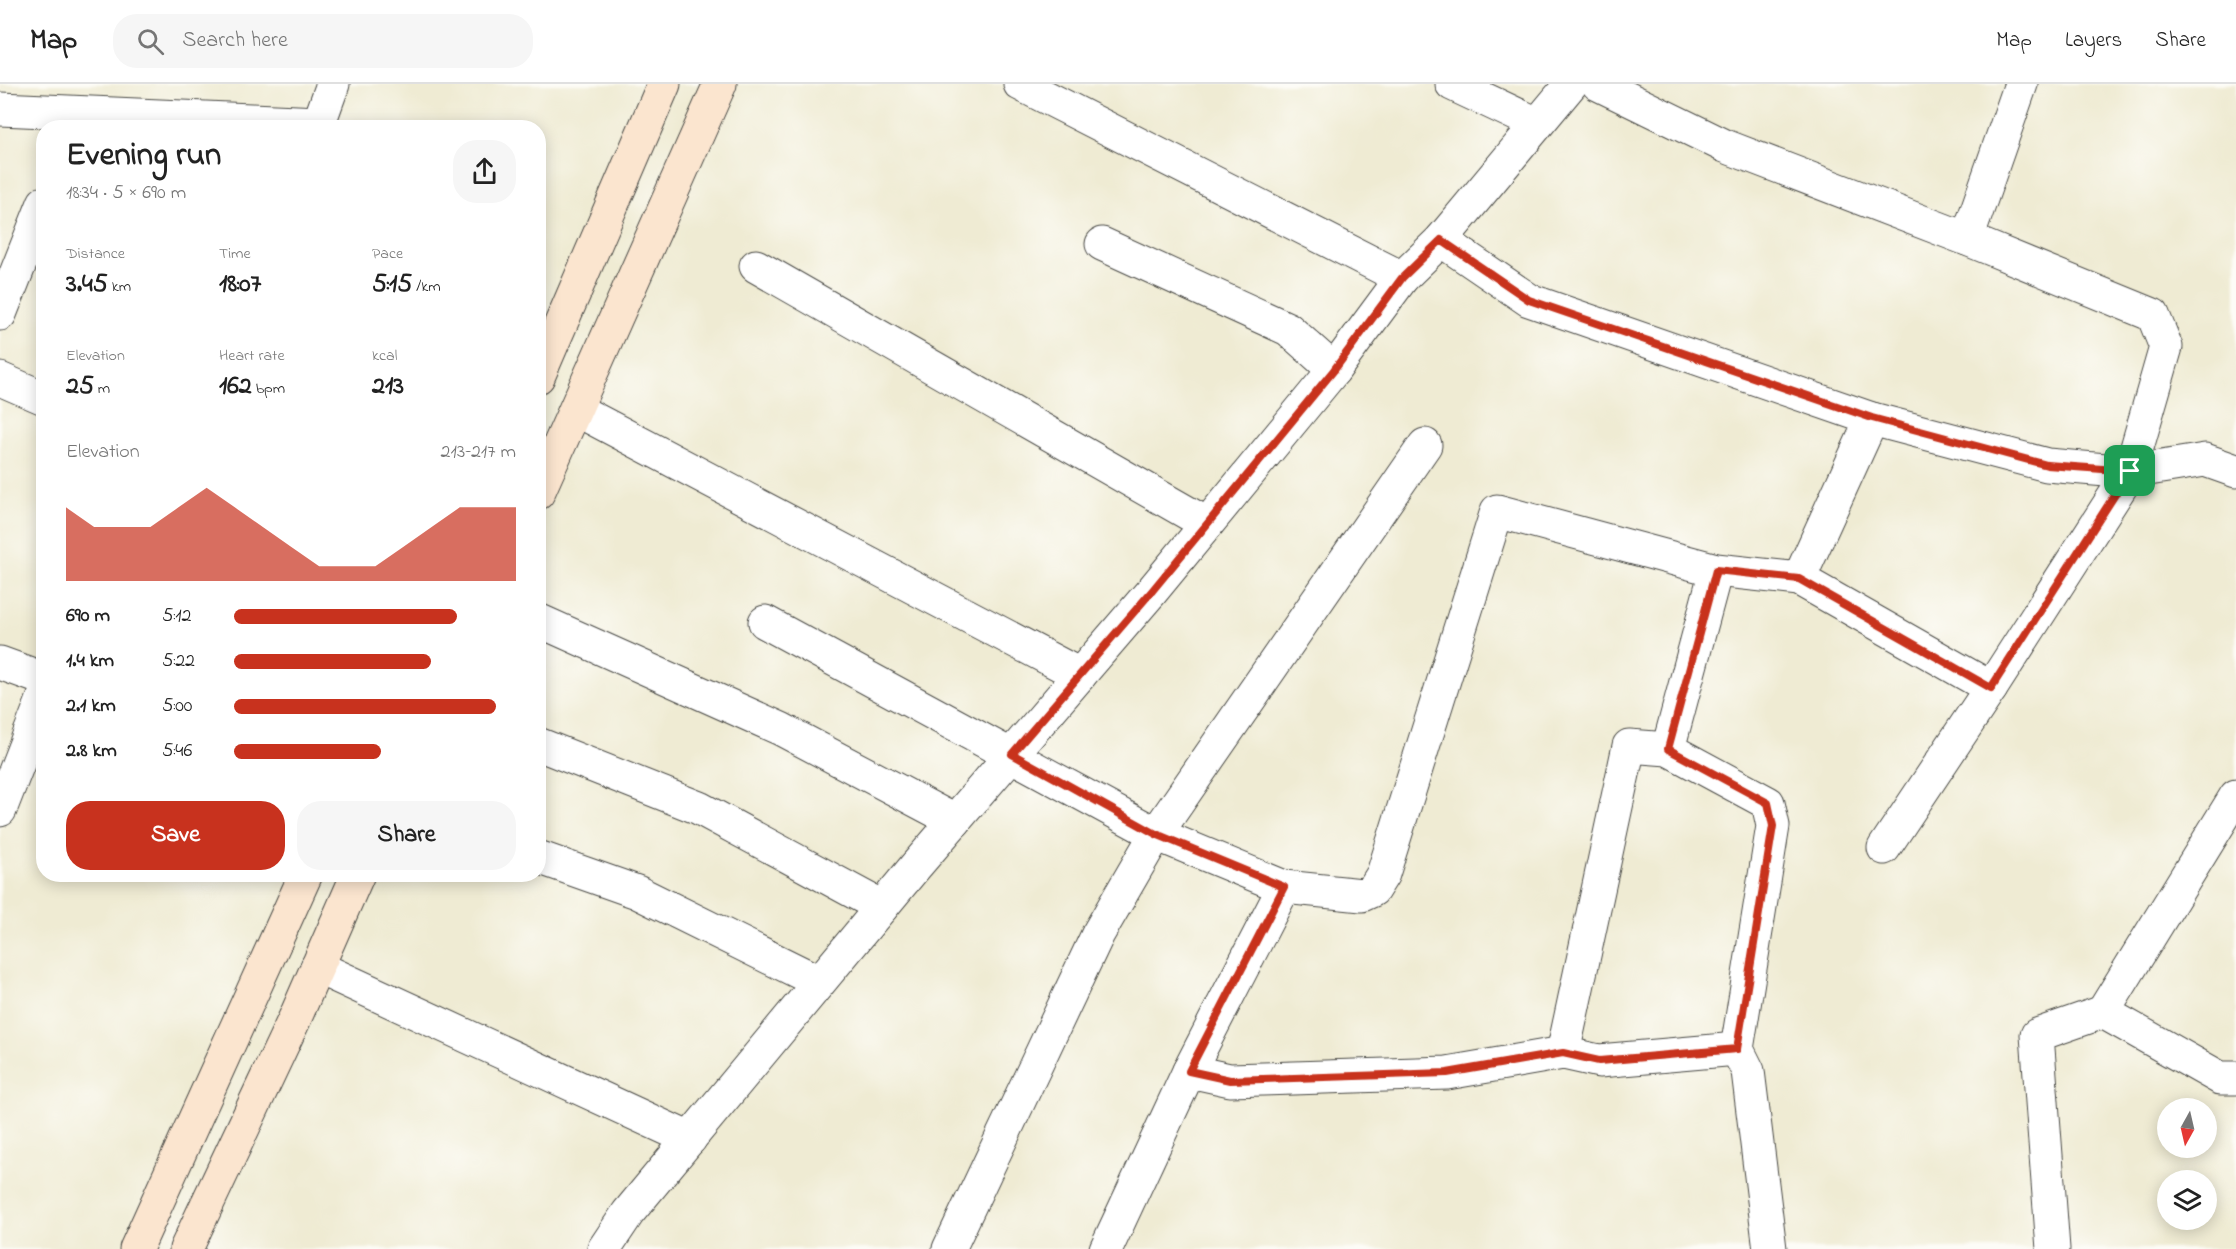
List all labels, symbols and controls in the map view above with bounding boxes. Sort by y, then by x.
search box [113,14,533,68]
text: Map [30,21,77,62]
icon: search [134,25,167,58]
text: Search here [182,25,288,57]
text: Map [1996,26,2032,56]
text: Layers [2065,26,2122,56]
text: Share [2155,26,2206,56]
text: Evening run [66,132,221,180]
button: share [453,140,516,203]
text: 18:34 · 5 × 690 m [66,179,186,208]
text: Distance [66,242,125,266]
text: Time [219,242,251,266]
text: Pace [372,242,403,266]
text: 3.45 [66,266,108,304]
text: 18:07 [219,266,261,304]
text: 5:15 [372,266,412,304]
text: km [108,275,131,299]
text: /km [412,275,441,299]
text: Elevation [66,344,125,368]
text: Heart rate [219,344,285,368]
text: kcal [372,344,397,368]
text: 25 [66,368,94,406]
text: 162 [219,368,252,406]
text: 213 [372,368,404,406]
text: m [94,377,110,401]
text: bpm [252,377,285,401]
text: Elevation [66,438,140,467]
text: 213–217 m [441,438,516,467]
pin [2104,445,2155,496]
icon: arrive [2113,454,2146,487]
text: 690 m [66,602,110,631]
text: 5:12 [162,602,191,631]
text: 1.4 km [66,647,114,676]
text: 5:22 [162,647,195,676]
text: 2.1 km [66,692,116,721]
text: 5:00 [162,692,192,721]
text: 2.8 km [66,737,117,766]
text: 5:46 [162,737,192,766]
button: Save [66,801,285,870]
button: Share [297,801,516,870]
north arrow [2157,1098,2217,1158]
map controls [2157,1098,2217,1230]
button: layers [2157,1170,2217,1230]

